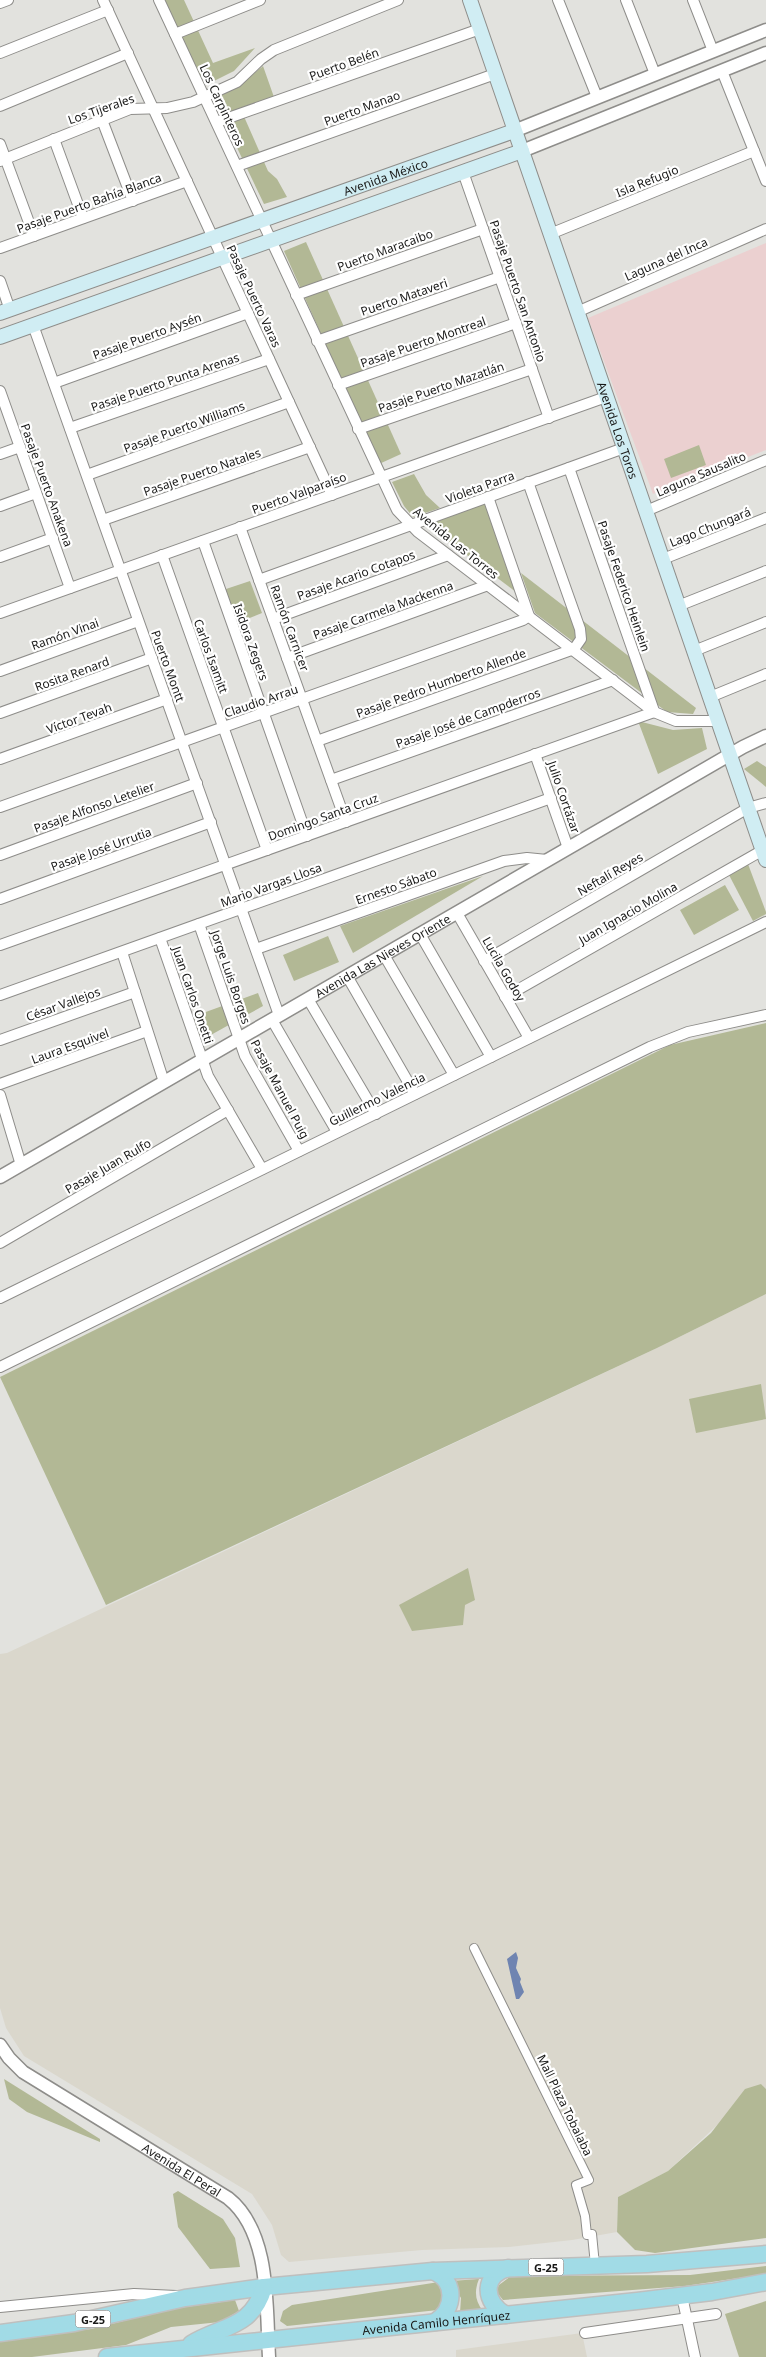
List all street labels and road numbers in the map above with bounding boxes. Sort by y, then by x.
street label: Puerto Belén [307,44,381,84]
street label: Los Carpinteros [196,61,248,149]
street label: Puerto Manao [321,86,403,130]
street label: Los Tijerales [66,90,137,128]
street label: Avenida México [341,154,430,199]
street label: Isla Refugio [613,161,681,201]
street label: Pasaje Puerto Bahía Blanca [14,169,164,237]
street label: Pasaje Puerto San Antonio [486,218,550,364]
street label: Puerto Maracaibo [335,225,435,275]
street label: Laguna del Inca [622,233,710,285]
street label: Pasaje Puerto Varas [223,242,285,350]
street label: Puerto Mataveri [358,274,450,320]
street label: Pasaje Puerto Aysén [90,308,204,364]
street label: Pasaje Puerto Montreal [358,313,488,371]
street label: Pasaje Puerto Punta Arenas [89,349,242,415]
street label: Pasaje Puerto Mazatlán [376,357,506,417]
street label: Avenida Los Toros [594,379,643,481]
street label: Pasaje Puerto Williams [121,397,247,457]
street label: Pasaje Puerto Anakena [17,421,77,549]
street label: Pasaje Puerto Natales [141,444,263,500]
street label: Laguna Sausalito [653,447,749,501]
street label: Violeta Parra [443,467,517,507]
street label: Puerto Valparaíso [249,468,349,518]
street label: Avenida Las Torres [410,503,503,583]
street label: Lago Chungará [667,503,753,551]
street label: Pasaje Federico Heinlein [594,518,654,654]
street label: Pasaje Acario Cotapos [295,546,418,604]
street label: Pasaje Carmela Mackenna [311,577,455,643]
street label: Ramón Carnicer [267,583,313,673]
street label: Isidora Zegers [229,601,273,683]
street label: Ramón Vinai [29,614,101,654]
street label: Carlos Isamitt [190,616,233,696]
street label: Puerto Montt [147,628,189,705]
street label: Pasaje Pedro Humberto Allende [354,644,528,722]
street label: Rosita Renard [32,653,112,695]
street label: Claudio Arrau [222,680,300,722]
street label: Pasaje José de Campderros [393,684,543,752]
street label: Víctor Tevah [44,698,114,738]
street label: Julio Cortázar [543,758,584,835]
street label: Pasaje Alfonso Letelier [31,777,157,837]
street label: Domingo Santa Cruz [266,789,381,845]
street label: Pasaje José Urrutia [48,823,154,875]
street label: Neftalí Reyes [574,848,646,900]
street label: Mario Vargas Llosa [218,859,324,911]
street label: Ernesto Sábato [353,863,439,909]
street label: Juan Ignacio Molina [575,878,680,949]
street label: Avenida Las Nieves Oriente [312,910,453,1001]
street label: Jorge Luis Borges [207,927,255,1026]
street label: Lucila Godoy [479,934,530,1005]
street label: Juan Carlos Onetti [168,943,218,1046]
street label: César Vallejos [24,983,103,1025]
street label: Laura Esquivel [29,1024,111,1068]
street label: Pasaje Manuel Puig [247,1036,313,1142]
street label: Guillermo Valencia [326,1068,428,1130]
street label: Pasaje Juan Rulfo [62,1134,154,1198]
street label: Mall Plaza Tobalaba [533,2052,597,2158]
street label: Avenida El Peral [139,2139,225,2200]
road number: G-25 [528,2258,564,2276]
street label: Avenida Camilo Henríquez [361,2306,511,2338]
road number: G-25 [76,2310,110,2328]

